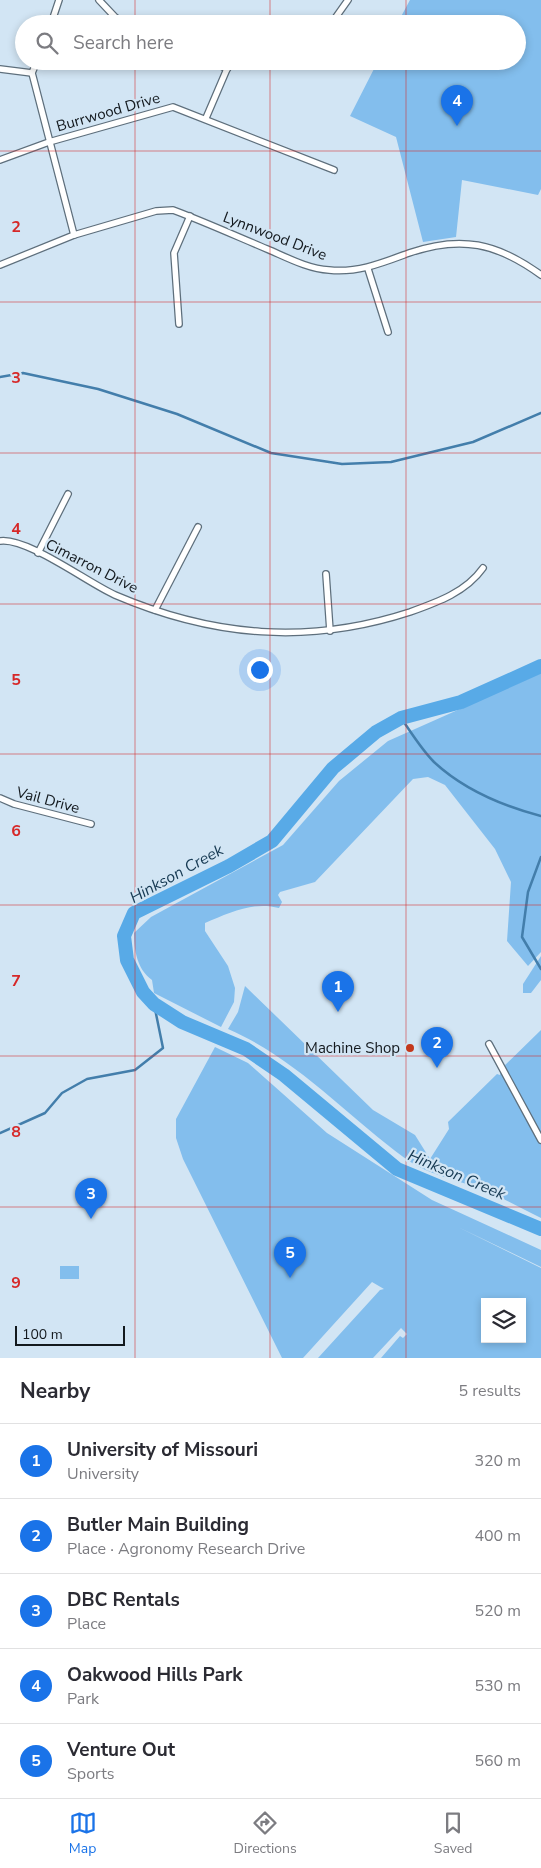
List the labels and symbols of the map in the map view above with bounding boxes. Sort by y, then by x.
pin: 4 [441,85,473,126]
street label: Burrwood Drive [54,88,162,136]
street label: Lynnwood Drive [220,207,330,265]
text: 2 [11,216,21,238]
text: 3 [11,367,21,389]
text: 4 [11,518,21,540]
street label: Cimarron Drive [42,534,142,598]
your location [247,657,273,683]
text: 5 [11,669,21,691]
street label: Vail Drive [13,782,82,818]
text: 6 [11,820,21,842]
water label: Hinkson Creek [126,839,228,909]
text: 7 [11,970,21,992]
pin: 1 [322,971,354,1012]
pin: 2 [421,1027,453,1068]
place label: Machine Shop [305,1038,400,1058]
marker: Machine Shop [404,1042,416,1054]
text: 8 [11,1121,21,1143]
water label: Hinkson Creek [404,1144,510,1206]
pin: 3 [75,1178,107,1219]
pin: 5 [274,1237,306,1278]
text: 9 [11,1272,21,1294]
scale bar [15,1323,125,1346]

